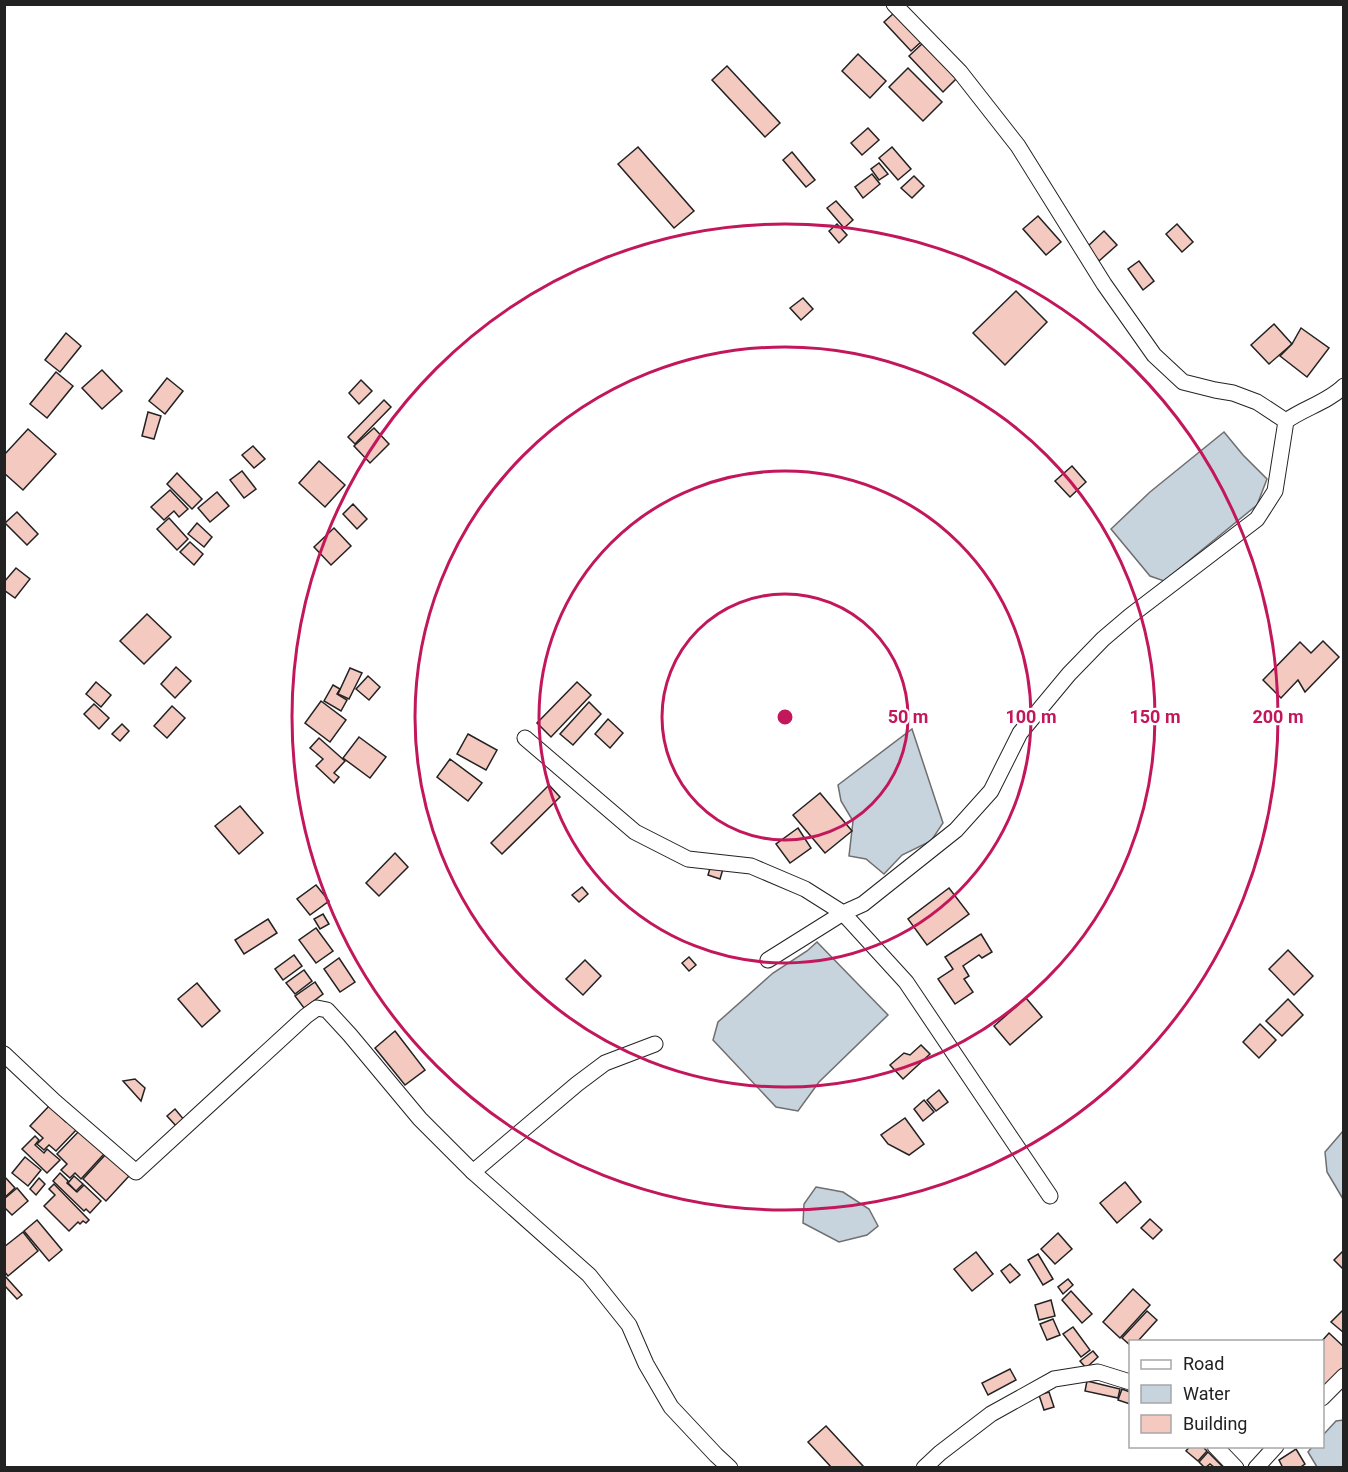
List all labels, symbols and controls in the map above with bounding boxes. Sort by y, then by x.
text: 50 m [888,706,928,727]
text: 100 m [1005,706,1057,727]
text: 150 m [1129,706,1181,727]
text: 200 m [1252,706,1304,727]
centre of rings [775,707,795,727]
legend [1129,1340,1324,1448]
text: Road [1183,1353,1224,1374]
text: Water [1183,1383,1230,1404]
text: Building [1183,1413,1247,1434]

